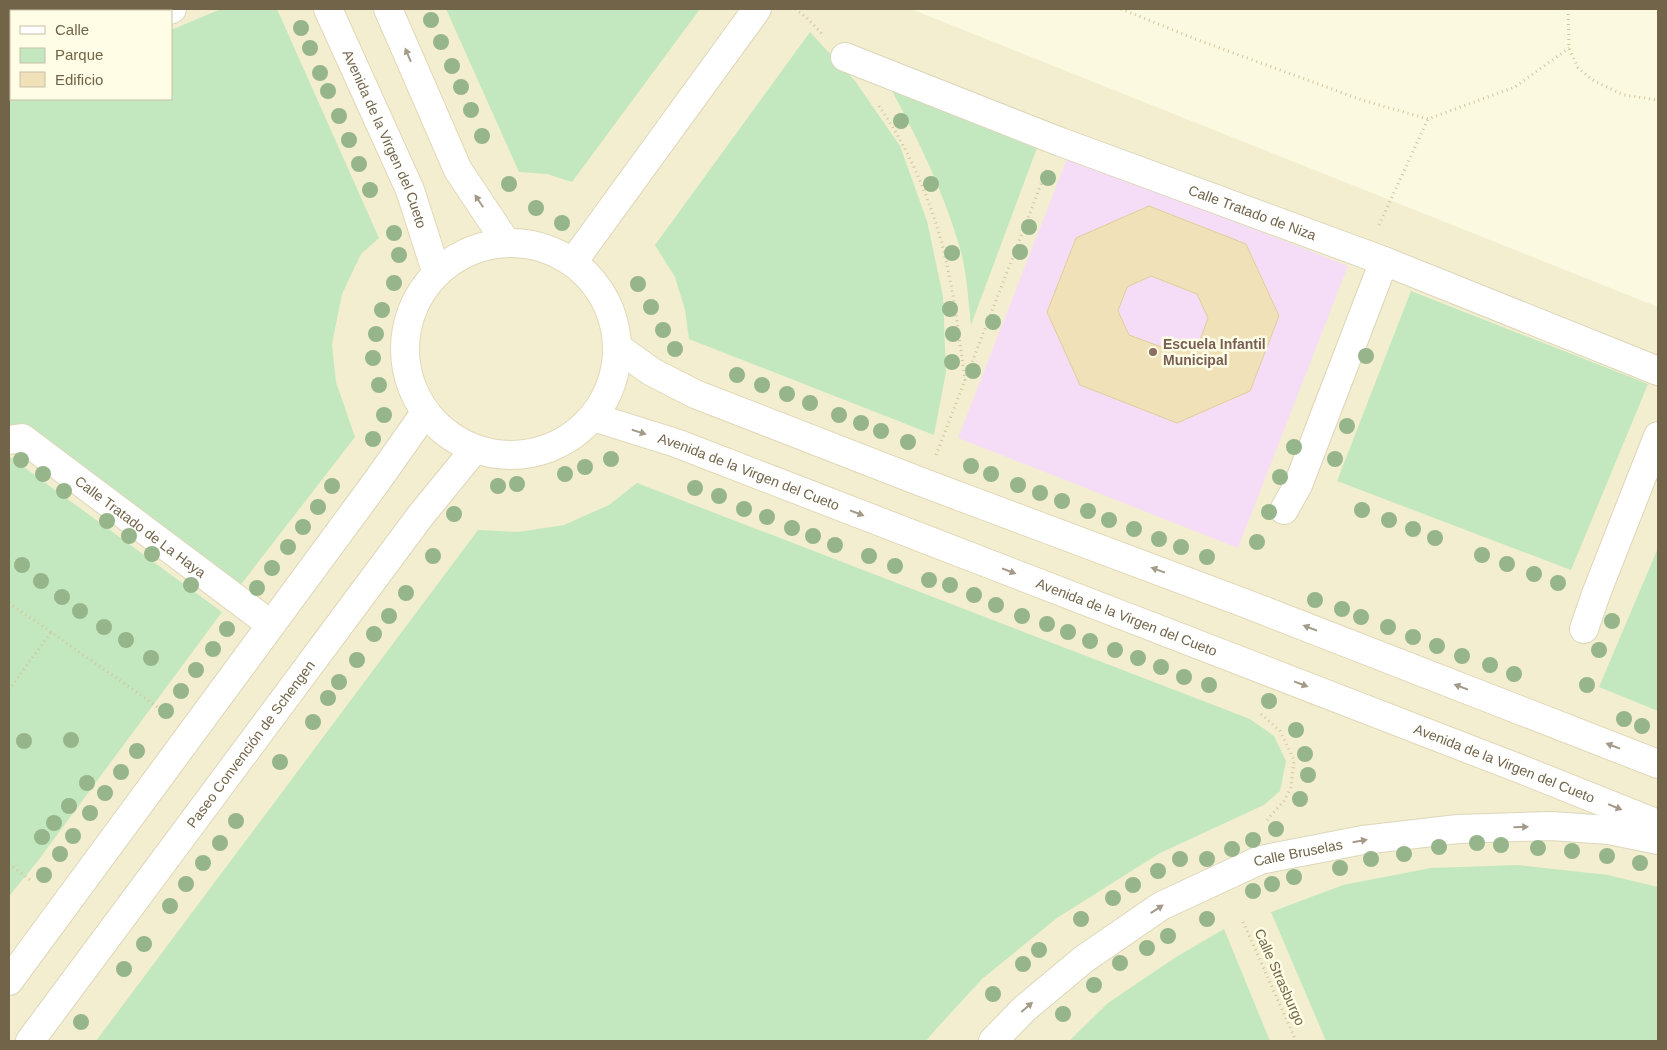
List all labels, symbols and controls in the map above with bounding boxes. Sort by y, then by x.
legend [10,10,172,100]
text: Calle [55,21,89,38]
text: Parque [55,46,103,63]
street label: Avenida de la Virgen del Cueto [340,47,430,230]
one-way arrow [404,48,412,62]
text: Edificio [55,71,103,88]
street label: Calle Tratado de Niza [1186,182,1319,243]
one-way arrow [474,194,483,208]
place label: Escuela Infantil Municipal [1163,336,1266,368]
marker: Escuela Infantil Municipal [1147,346,1159,358]
one-way arrow [632,428,647,436]
street label: Avenida de la Virgen del Cueto [656,430,842,513]
street label: Calle Tratado de La Haya [72,473,209,581]
one-way arrow [850,509,865,517]
one-way arrow [1150,566,1165,574]
one-way arrow [1002,567,1017,575]
street label: Avenida de la Virgen del Cueto [1034,575,1220,659]
one-way arrow [1302,624,1317,632]
street label: Paseo Convención de Schengen [183,657,318,831]
one-way arrow [1294,680,1308,688]
one-way arrow [1454,683,1468,691]
street label: Avenida de la Virgen del Cueto [1412,721,1597,806]
one-way arrow [1605,742,1620,750]
one-way arrow [1608,803,1623,811]
one-way arrow [1514,823,1530,831]
street label: Calle Bruselas [1251,836,1344,870]
one-way arrow [1352,836,1368,844]
one-way arrow [1150,904,1163,914]
street label: Calle Strasburgo [1251,926,1309,1028]
one-way arrow [1020,1001,1033,1012]

